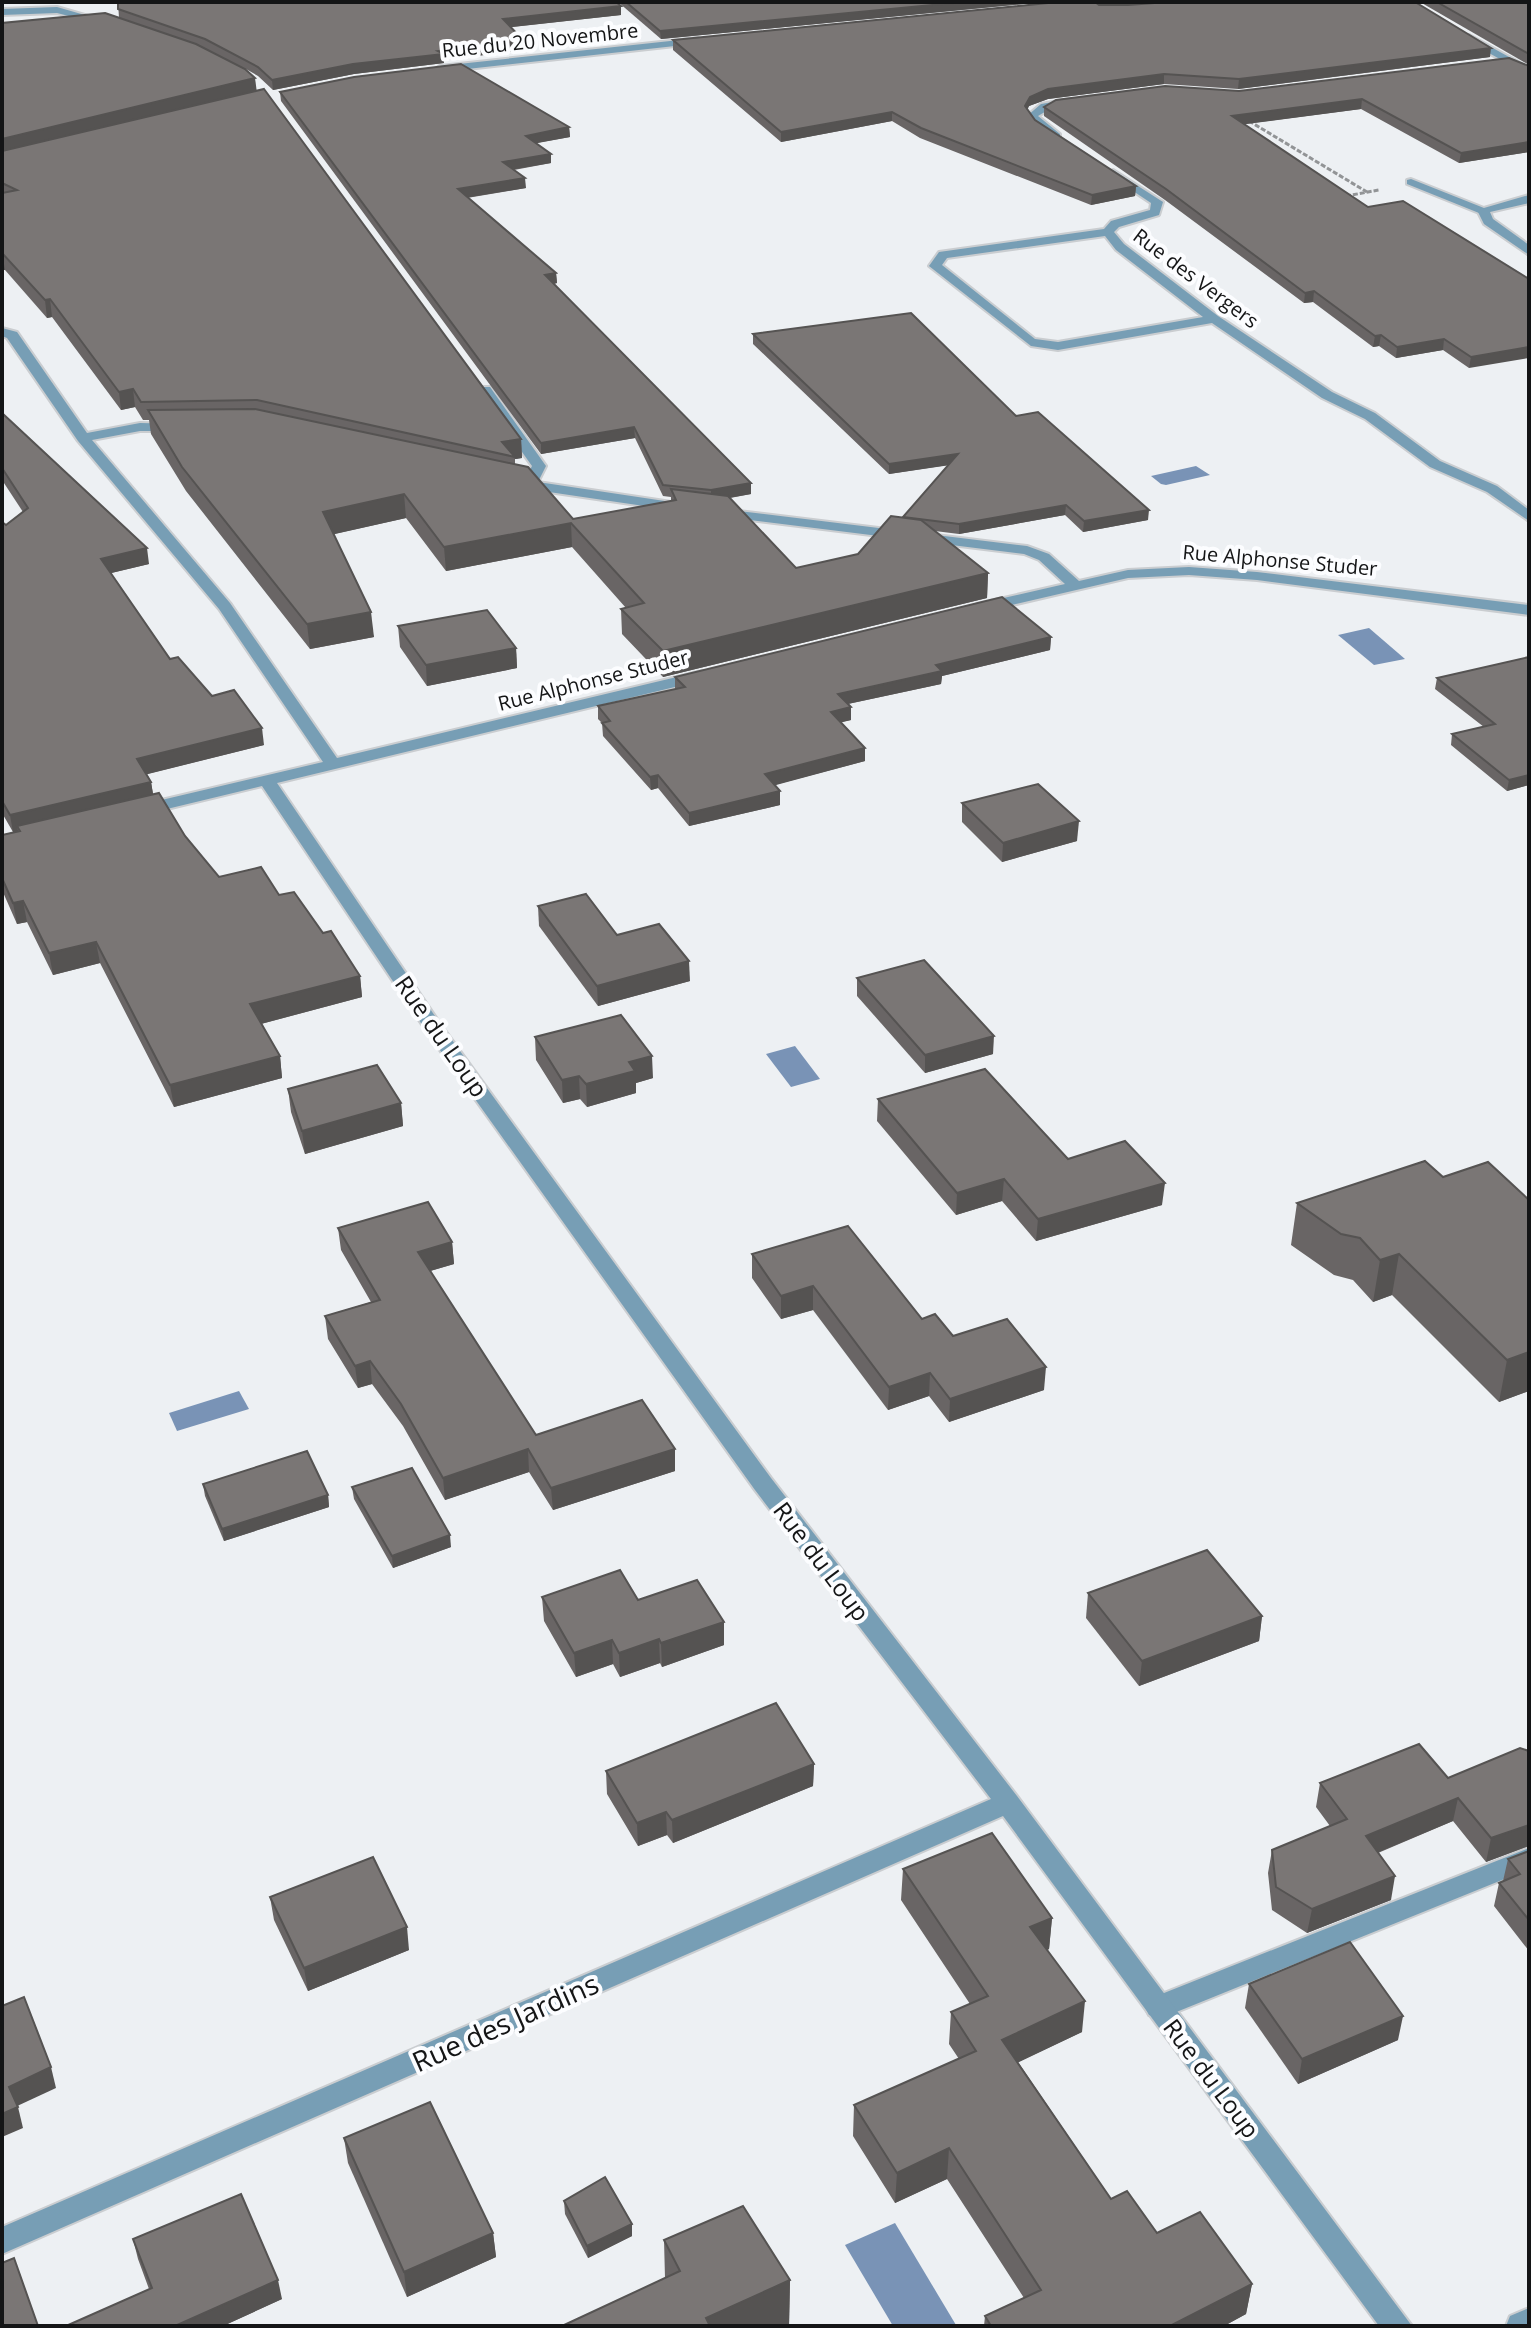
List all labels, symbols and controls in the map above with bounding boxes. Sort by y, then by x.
street label: Rue du 20 Novembre [440,16,640,64]
street label: Rue des Vergers [1128,222,1264,334]
street label: Rue Alphonse Studer [1181,538,1379,582]
street label: Rue Alphonse Studer [495,643,691,717]
street label: Rue du Loup [388,969,496,1103]
street label: Rue du Loup [766,1495,878,1627]
street label: Rue des Jardins [406,1964,604,2080]
street label: Rue du Loup [1156,2012,1268,2144]

